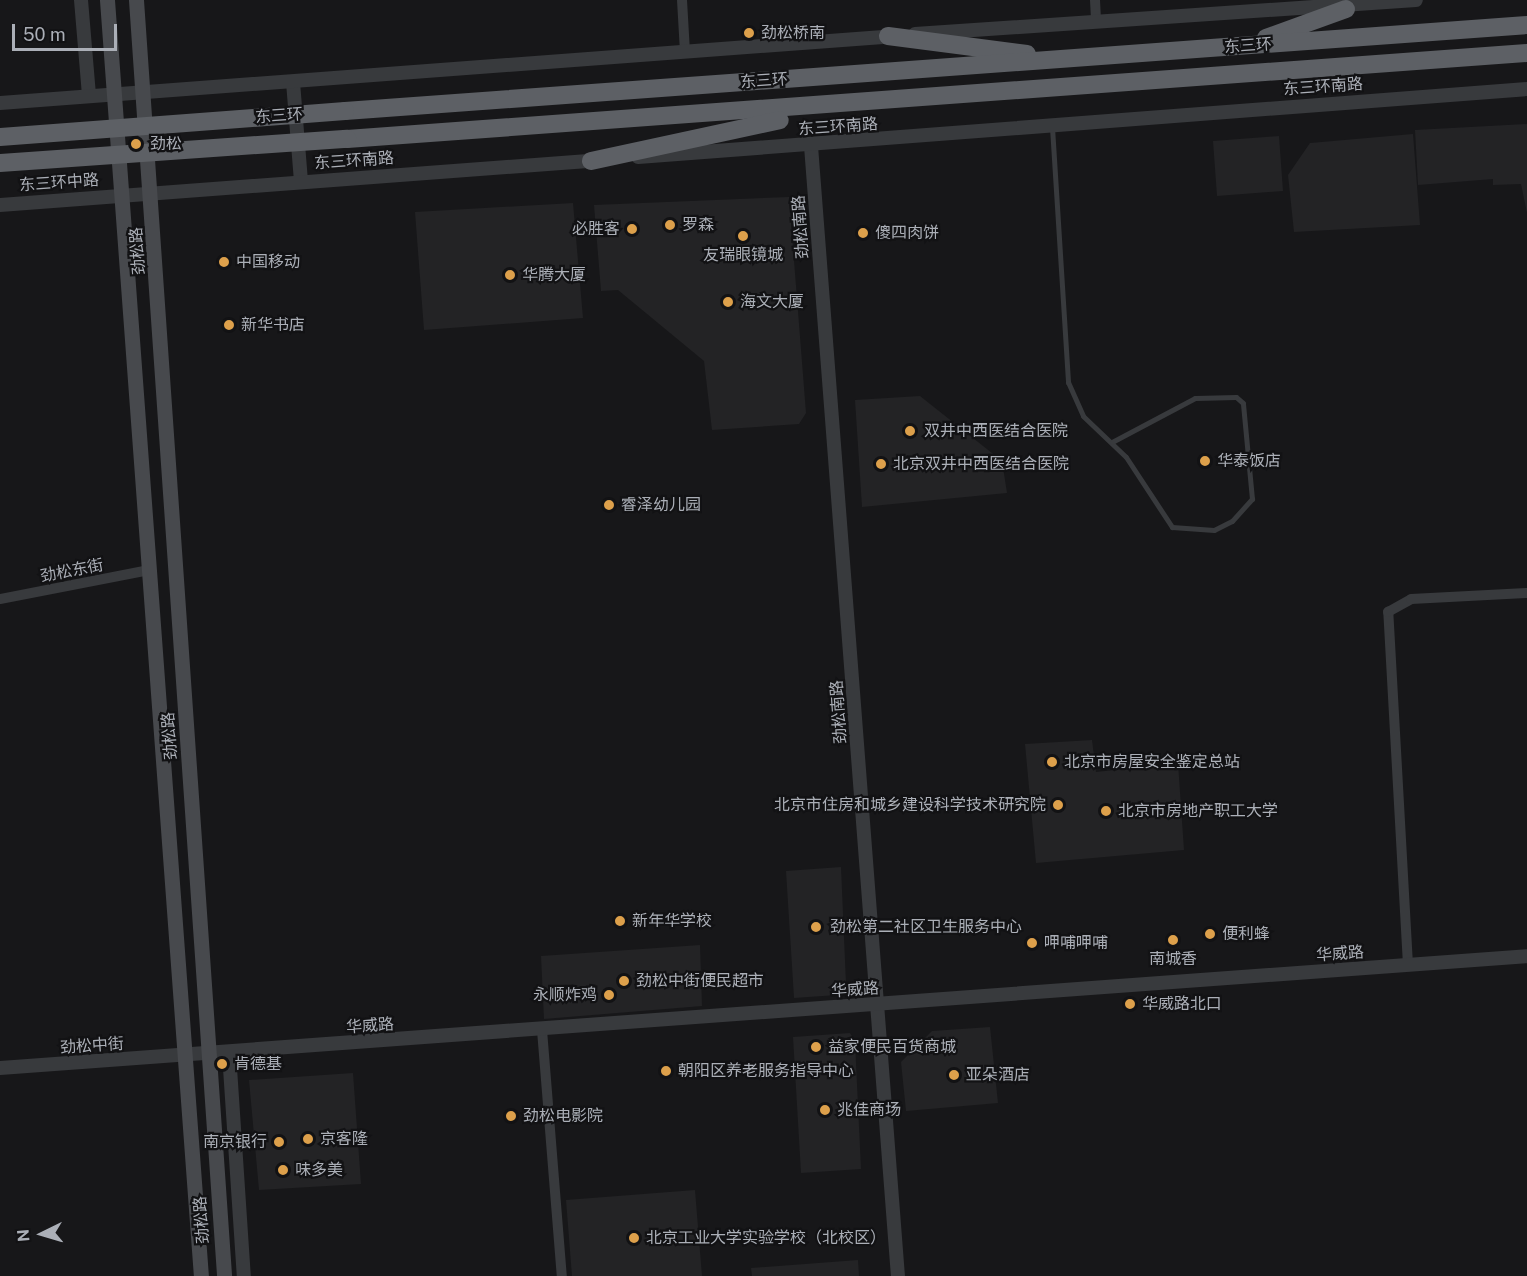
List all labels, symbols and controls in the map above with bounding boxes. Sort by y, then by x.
scale bar [15,12,120,50]
place label: 劲松桥南 [761,23,825,43]
text: 50 m [23,24,66,45]
marker: 劲松桥南 [742,26,756,40]
street label: 东三环 [1223,35,1273,57]
street label: 东三环 [739,70,789,92]
street label: 东三环南路 [1282,75,1364,99]
street label: 东三环 [254,105,304,127]
street label: 东三环南路 [797,115,879,139]
place label: 劲松 [150,134,182,154]
marker: 劲松 [127,135,145,153]
street label: 东三环南路 [313,149,395,173]
street label: 东三环中路 [18,171,100,195]
street label: 劲松南路 [789,194,813,260]
place label: 罗森 [682,215,714,235]
marker: 罗森 [663,218,677,232]
place label: 必胜客 [572,219,620,239]
marker: 必胜客 [625,222,639,236]
place label: 傻四肉饼 [875,223,939,243]
street label: 劲松路 [127,226,149,276]
marker: 傻四肉饼 [856,226,870,240]
marker: 友瑞眼镜城 [736,229,750,243]
place label: 友瑞眼镜城 [703,245,783,265]
place label: 中国移动 [236,252,300,272]
marker: 中国移动 [217,255,231,269]
place label: 华腾大厦 [522,265,586,285]
marker: 华腾大厦 [503,268,517,282]
place label: 海文大厦 [740,292,804,312]
marker: 海文大厦 [721,295,735,309]
place label: 新华书店 [241,315,305,335]
marker: 新华书店 [222,318,236,332]
place label: 双井中西医结合医院 [924,421,1068,441]
marker: 双井中西医结合医院 [901,422,919,440]
place label: 华泰饭店 [1217,451,1281,471]
place label: 北京双井中西医结合医院 [893,454,1069,474]
marker: 华泰饭店 [1198,454,1212,468]
marker: 北京双井中西医结合医院 [874,457,888,471]
place label: 睿泽幼儿园 [621,495,701,515]
marker: 睿泽幼儿园 [602,498,616,512]
street label: 劲松东街 [39,555,105,587]
street label: 劲松南路 [827,679,851,745]
street label: 劲松路 [159,711,181,761]
place label: 北京市房屋安全鉴定总站 [1064,752,1240,772]
marker: 北京市房屋安全鉴定总站 [1045,755,1059,769]
place label: 北京市住房和城乡建设科学技术研究院 [774,795,1046,815]
marker: 北京市住房和城乡建设科学技术研究院 [1051,798,1065,812]
place label: 北京市房地产职工大学 [1118,801,1278,821]
marker: 北京市房地产职工大学 [1099,804,1113,818]
place label: 新年华学校 [632,911,712,931]
marker: 新年华学校 [613,914,627,928]
place label: 劲松第二社区卫生服务中心 [830,917,1022,937]
marker: 劲松第二社区卫生服务中心 [807,918,825,936]
place label: 便利蜂 [1222,924,1270,944]
marker: 便利蜂 [1203,927,1217,941]
place label: 呷哺呷哺 [1044,933,1108,953]
marker: 南城香 [1166,933,1180,947]
marker: 呷哺呷哺 [1025,936,1039,950]
street label: 华威路 [1315,943,1365,965]
place label: 南城香 [1149,949,1197,969]
place label: 劲松中街便民超市 [636,971,764,991]
marker: 劲松中街便民超市 [617,974,631,988]
street label: 华威路 [830,979,880,1001]
place label: 永顺炸鸡 [533,985,597,1005]
marker: 永顺炸鸡 [602,988,616,1002]
place label: 华威路北口 [1142,994,1222,1014]
marker: 华威路北口 [1123,997,1137,1011]
street label: 华威路 [345,1015,395,1037]
street label: 劲松中街 [59,1034,125,1058]
place label: 益家便民百货商城 [828,1037,956,1057]
marker: 益家便民百货商城 [809,1040,823,1054]
place label: 肯德基 [234,1054,282,1074]
marker: 肯德基 [215,1057,229,1071]
place label: 朝阳区养老服务指导中心 [678,1061,854,1081]
marker: 朝阳区养老服务指导中心 [659,1064,673,1078]
place label: 亚朵酒店 [966,1065,1030,1085]
marker: 亚朵酒店 [947,1068,961,1082]
place label: 兆佳商场 [837,1100,901,1120]
marker: 兆佳商场 [818,1103,832,1117]
place label: 劲松电影院 [523,1106,603,1126]
marker: 劲松电影院 [504,1109,518,1123]
place label: 京客隆 [320,1129,368,1149]
place label: 南京银行 [203,1132,267,1152]
marker: 京客隆 [301,1132,315,1146]
marker: 南京银行 [272,1135,286,1149]
place label: 味多美 [295,1160,343,1180]
marker: 味多美 [276,1163,290,1177]
street label: 劲松路 [191,1195,213,1245]
north arrow [12,1204,72,1264]
place label: 北京工业大学实验学校（北校区） [646,1228,886,1248]
text: N [14,1229,34,1243]
marker: 北京工业大学实验学校（北校区） [627,1231,641,1245]

